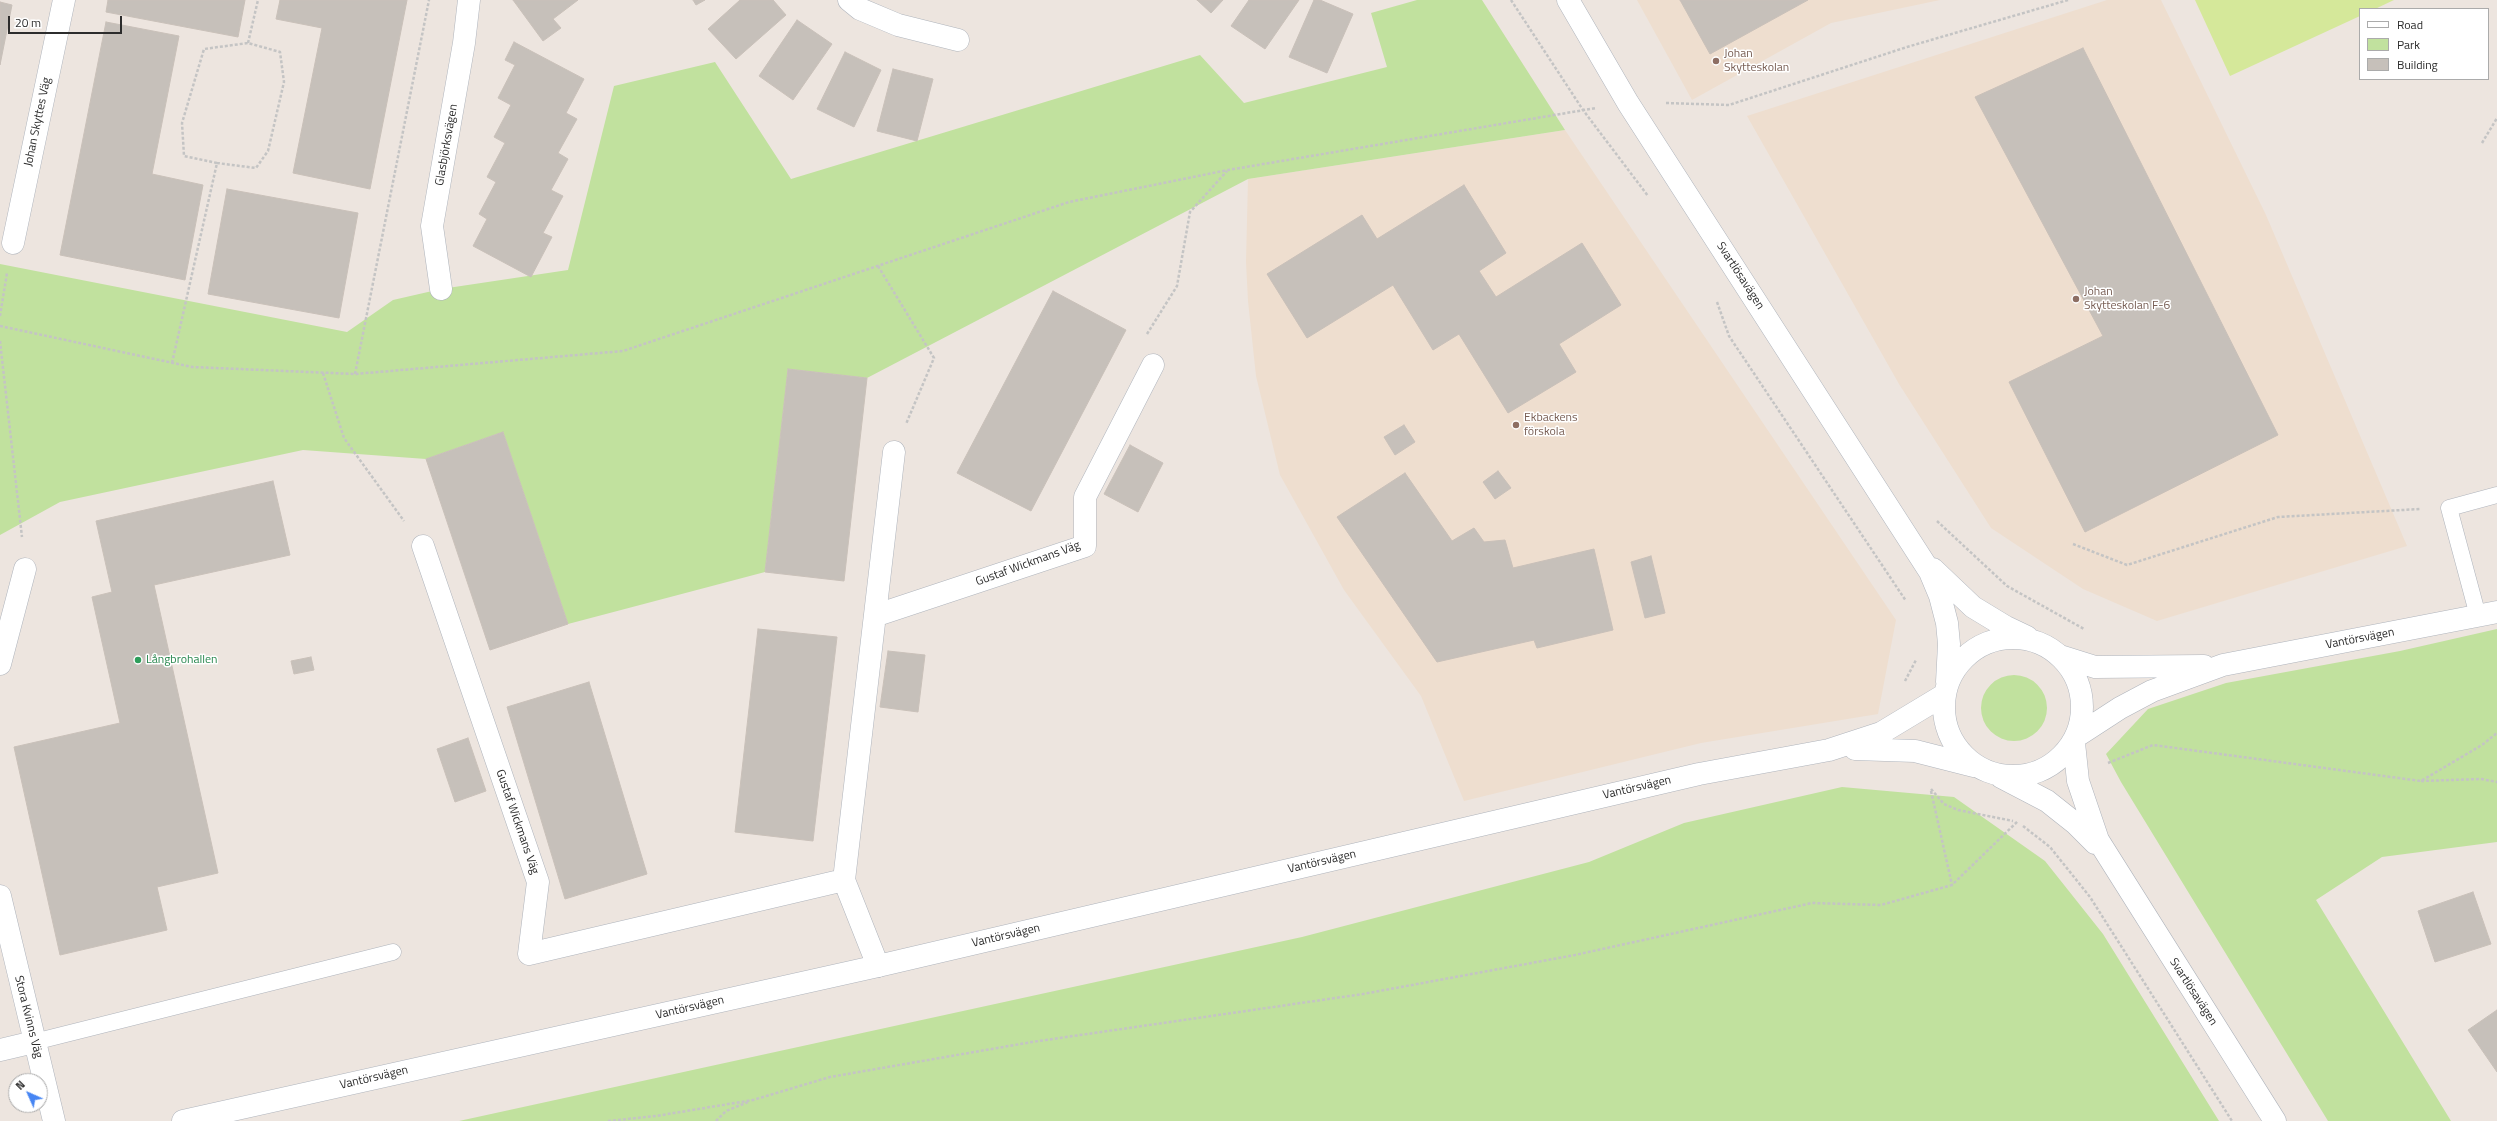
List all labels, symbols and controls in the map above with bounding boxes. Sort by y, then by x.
scale bar [10,8,124,34]
legend [2359,8,2489,80]
text: 20 m [15,13,41,32]
text: Road [2397,15,2423,34]
text: Park [2397,35,2420,54]
place label: Johan Skytteskolan [1724,47,1789,75]
text: Building [2397,55,2438,74]
marker: Johan Skytteskolan [1711,56,1721,66]
street label: Johan Skyttes Väg [22,76,54,168]
street label: Glasbjörksvägen [433,103,461,187]
street label: Svartlösavägen [1713,240,1767,312]
place label: Johan Skytteskolan F-6 [2084,285,2170,313]
marker: Johan Skytteskolan F-6 [2071,294,2081,304]
place label: Ekbackens förskola [1524,411,1578,439]
marker: Ekbackens förskola [1511,420,1521,430]
street label: Gustaf Wickmans Väg [974,538,1082,590]
street label: Vantörsvägen [2324,625,2396,653]
place label: Långbrohallen [146,653,218,667]
marker: Långbrohallen [133,655,143,665]
street label: Gustaf Wickmans Väg [492,768,542,876]
street label: Vantörsvägen [1601,773,1673,803]
street label: Vantörsvägen [1286,847,1358,877]
street label: Vantörsvägen [970,921,1042,951]
street label: Svartlösavägen [2166,956,2220,1028]
street label: Stora Kvinns Väg [11,974,45,1060]
street label: Vantörsvägen [654,993,726,1023]
street label: Vantörsvägen [338,1063,410,1093]
north arrow [8,1073,48,1113]
text: N [12,1077,29,1094]

